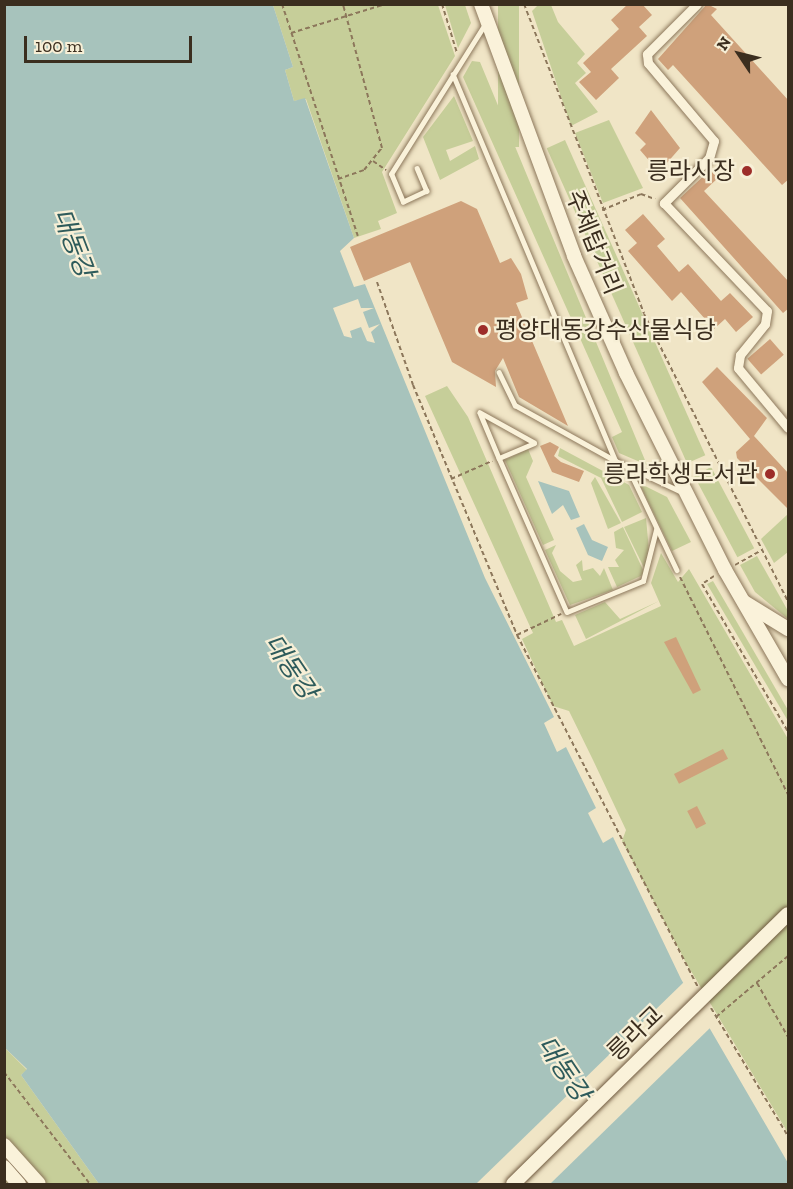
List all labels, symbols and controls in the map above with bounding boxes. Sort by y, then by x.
scale bar [27,24,195,62]
north arrow [709,24,769,84]
text: N [713,33,735,54]
text: 100 m [35,35,82,57]
place label: 릉라시장 [647,157,735,185]
marker: 릉라시장 [740,164,754,178]
street label: 주체탑거리 [560,185,628,299]
water label: 대동강 [46,204,100,282]
place label: 평양대동강수산물식당 [495,316,716,344]
marker: 평양대동강수산물식당 [476,323,490,337]
place label: 릉라학생도서관 [603,460,758,488]
marker: 릉라학생도서관 [763,467,777,481]
water label: 대동강 [257,629,323,705]
street label: 릉라교 [601,1000,669,1066]
water label: 대동강 [530,1031,596,1107]

